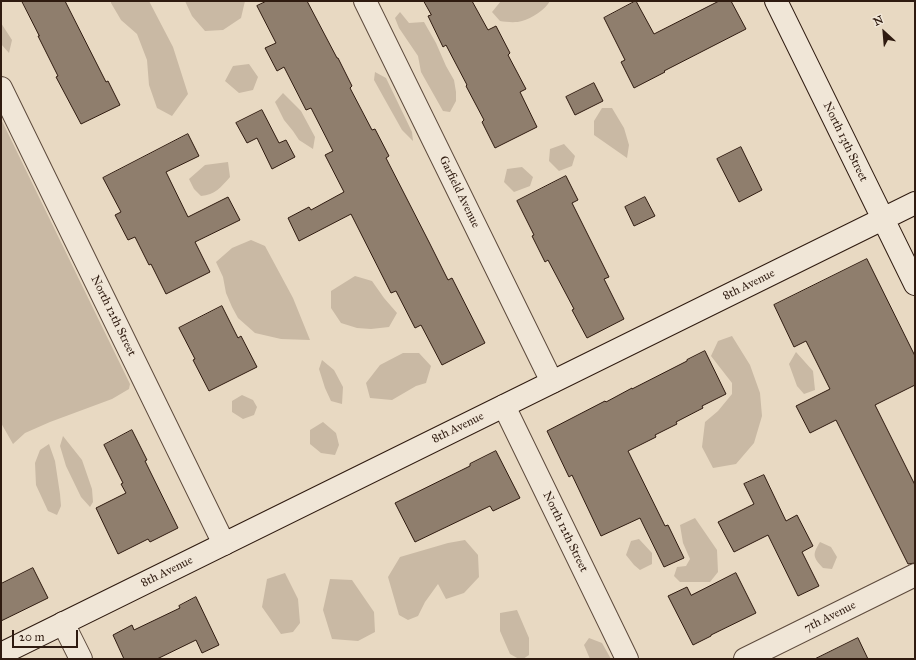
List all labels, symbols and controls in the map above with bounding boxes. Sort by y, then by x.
north arrow [864,12,904,52]
text: N [871,13,886,29]
street label: North 13th Street [819,100,871,184]
street label: Garfield Avenue [435,154,483,230]
street label: 8th Avenue [721,266,777,304]
street label: North 12th Street [87,273,139,359]
street label: 8th Avenue [430,409,486,447]
street label: North 12th Street [539,489,591,575]
street label: 8th Avenue [139,553,195,591]
street label: 7th Avenue [802,598,858,636]
scale bar [14,622,80,648]
text: 20 m [19,630,45,644]

